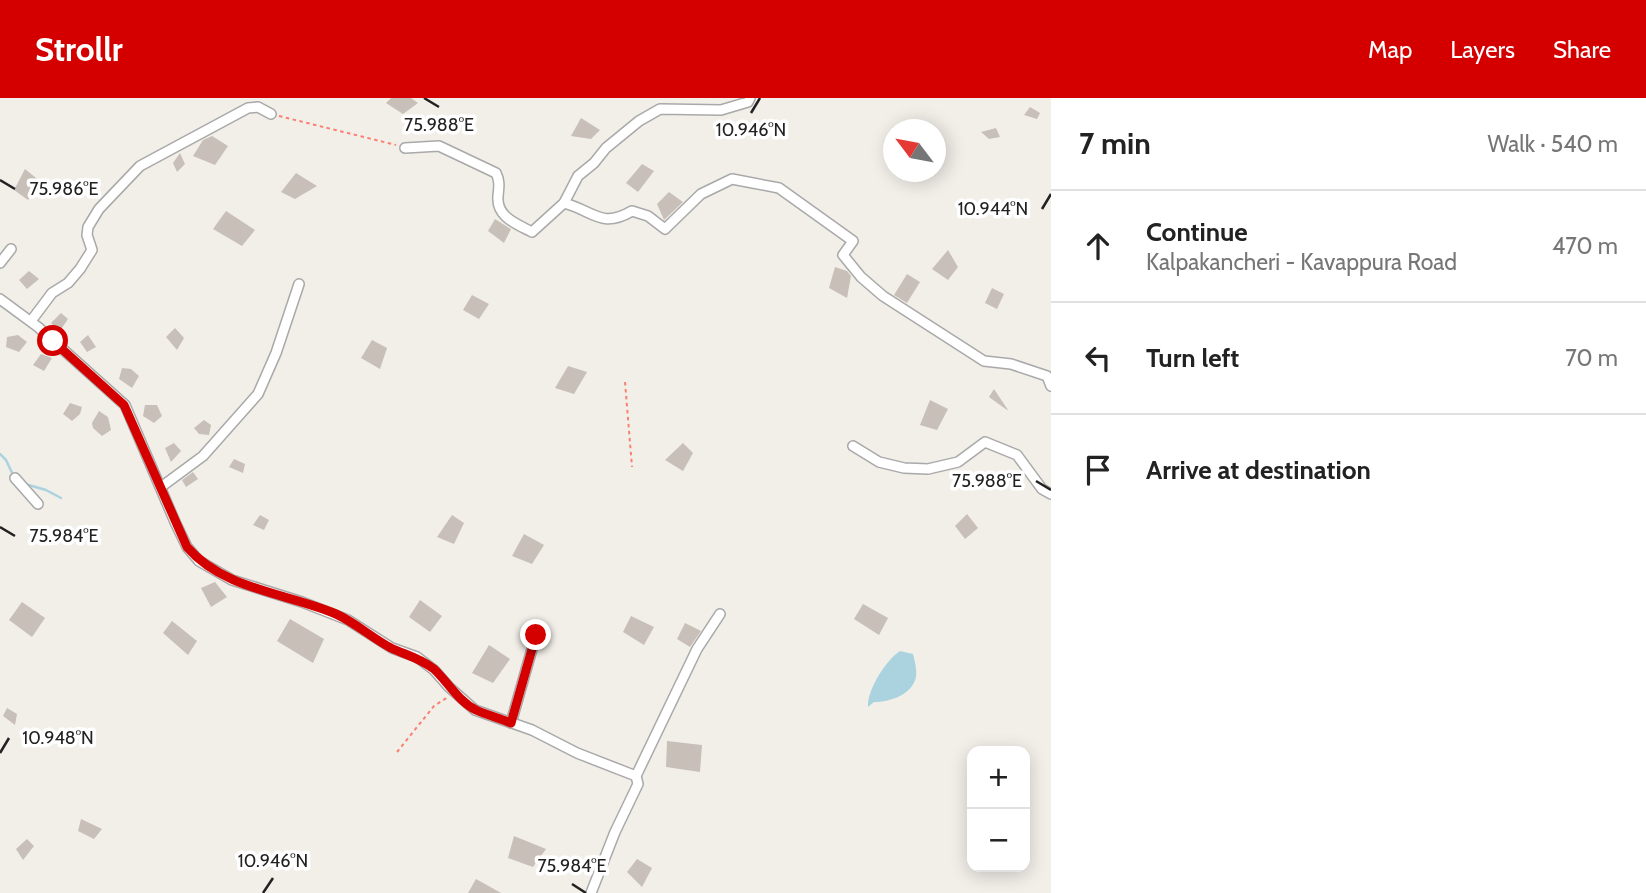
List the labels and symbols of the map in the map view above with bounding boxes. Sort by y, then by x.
text: 75.988°E [404,114,474,136]
text: 10.946°N [716,119,786,141]
north arrow [883,119,946,182]
text: 75.986°E [30,178,98,200]
text: 10.944°N [958,198,1028,220]
route start [37,325,68,356]
text: 75.988°E [952,470,1022,492]
text: 75.984°E [29,525,99,547]
route end [520,619,551,650]
text: 10.948°N [22,727,94,749]
text: 10.946°N [238,850,308,872]
text: 75.984°E [537,855,607,877]

